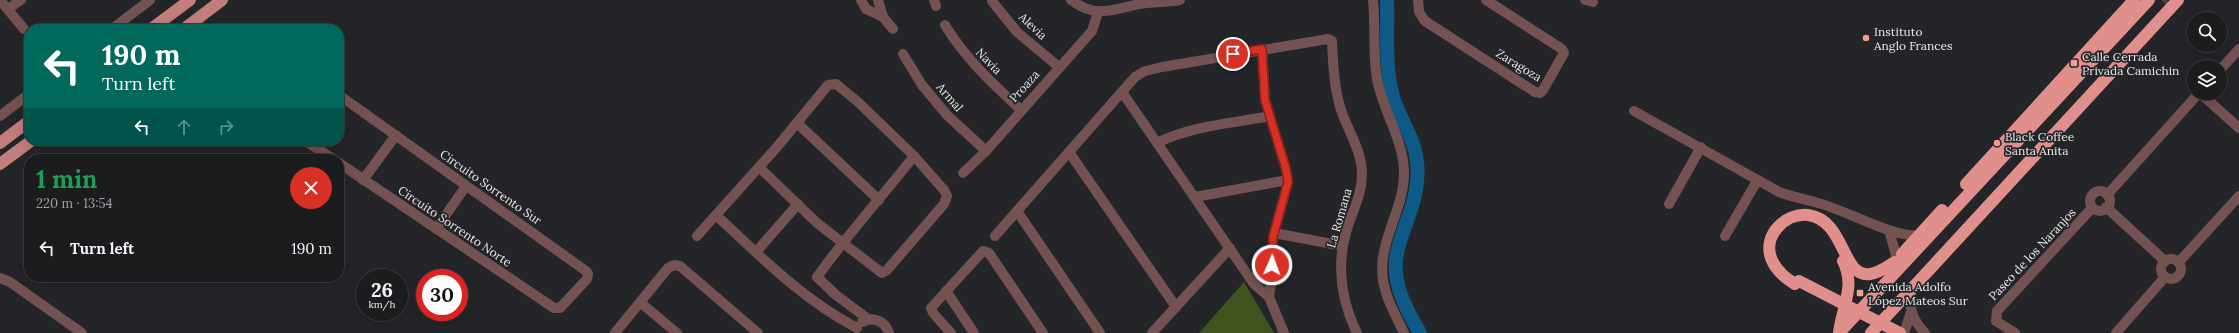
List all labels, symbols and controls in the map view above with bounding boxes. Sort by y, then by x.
street label: Alevia [1015,9,1050,43]
map controls [2187,12,2227,100]
button: search [2187,12,2227,52]
place label: Instituto Anglo Frances [1873,24,1953,53]
marker: Instituto Anglo Frances [1861,33,1871,43]
text: 190 m [102,37,180,73]
pin [1216,37,1250,71]
icon: left [36,40,88,92]
icon: arrive [1222,43,1244,65]
street label: Navia [973,45,1005,77]
street label: Zaragoza [1493,46,1545,84]
place label: Calle Cerrada Privada Camichin [2082,49,2179,78]
marker: Calle Cerrada Privada Camichin [2069,58,2079,68]
button: layers [2187,60,2227,100]
street label: Proaza [1006,67,1042,105]
text: Turn left [102,72,175,95]
street label: Armal [933,79,966,114]
icon: left [131,116,153,138]
icon: ahead [173,116,195,138]
icon: right [215,116,237,138]
place label: Black Coffee Santa Anita [2005,129,2075,158]
marker: Black Coffee Santa Anita [1992,138,2002,148]
street label: Circuito Sorrento Sur [437,146,545,228]
text: 1 min [36,164,97,195]
button: close [290,167,332,209]
street label: Circuito Sorrento Norte [395,182,515,270]
street label: La Romana [1323,186,1355,250]
text: 220 m · 13:54 [36,195,113,212]
street label: Paseo de los Naranjos [1985,204,2079,303]
icon: left [36,237,58,259]
text: Turn left [70,239,134,258]
text: 190 m [291,239,332,258]
position arrow [1251,244,1293,286]
speed limit sign: 30 [416,269,468,321]
text: 26 [371,277,393,302]
place label: Avenida Adolfo López Mateos Sur [1867,279,1969,308]
marker: Avenida Adolfo López Mateos Sur [1855,288,1865,298]
text: km/h [368,298,396,311]

